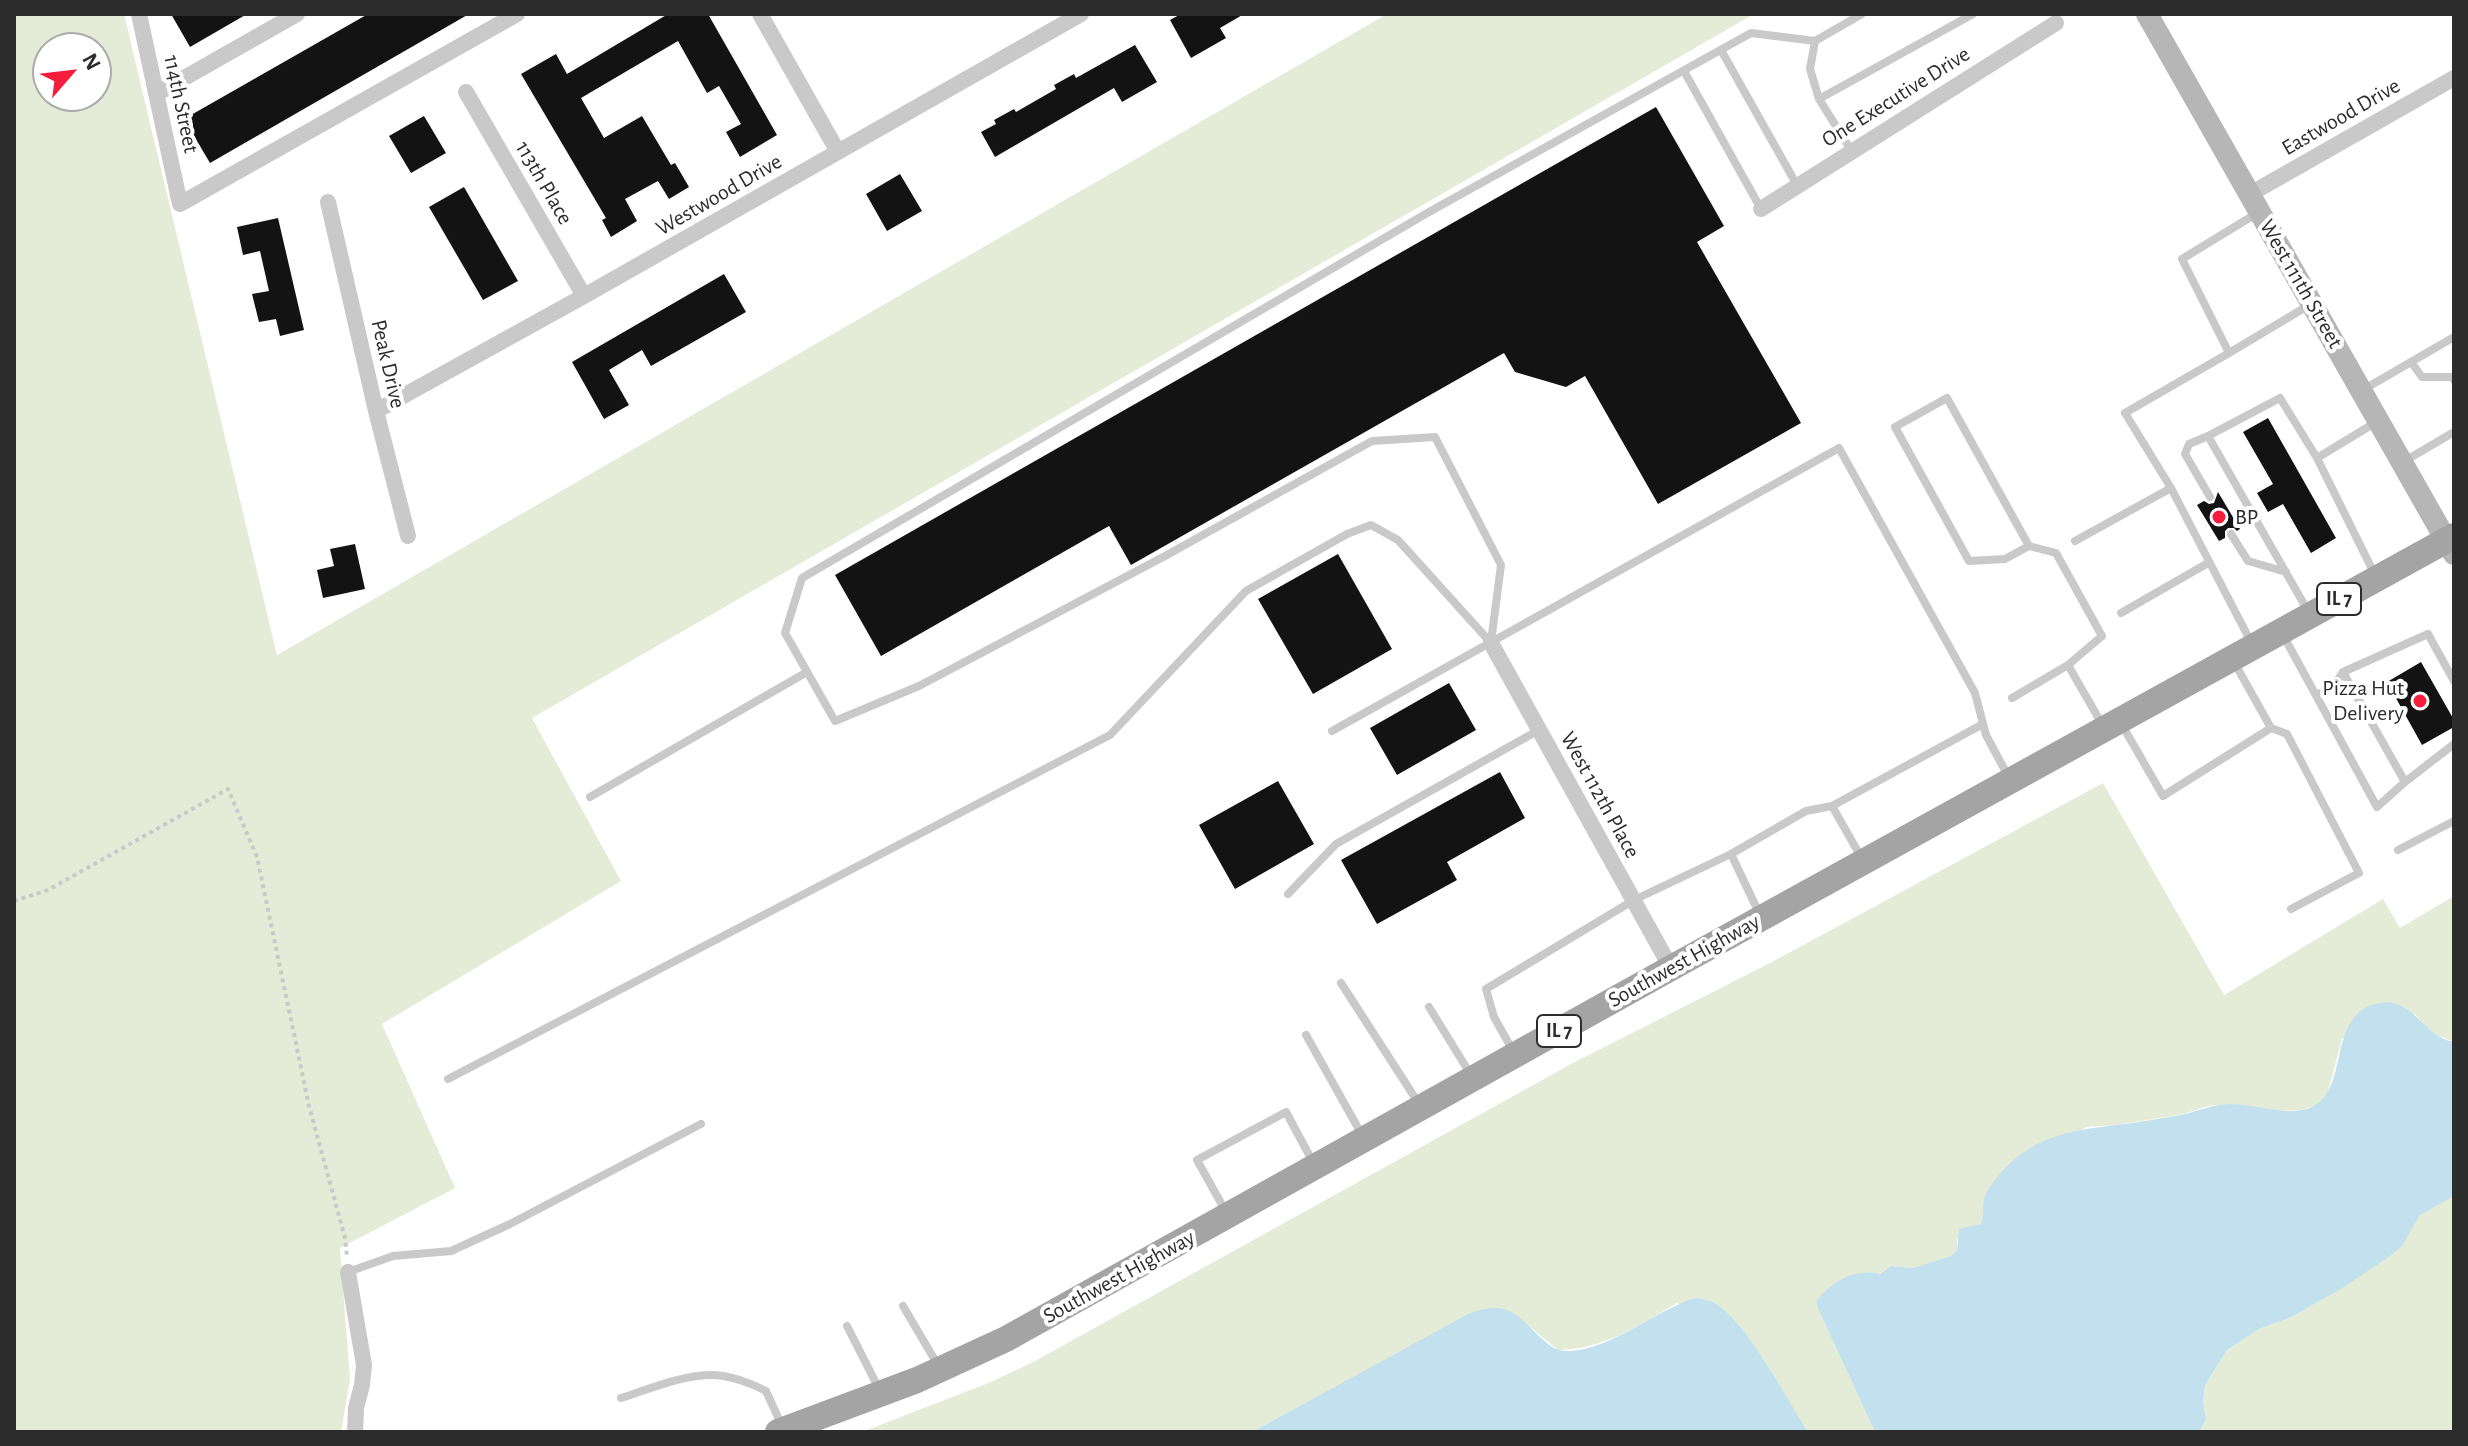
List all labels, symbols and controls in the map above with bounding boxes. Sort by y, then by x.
north arrow [32,32,112,112]
street label: One Executive Drive [1817,41,1975,153]
text: N [78,50,105,74]
street label: 114th Street [158,53,204,155]
street label: Eastwood Drive [2277,72,2405,162]
street label: 113th Place [510,137,578,229]
street label: Westwood Drive [651,148,787,242]
street label: West 111th Street [2254,215,2348,353]
street label: Peak Drive [365,317,411,411]
place label: BP [2235,504,2258,530]
marker: BP [2210,508,2228,526]
road number: IL 7 [2317,583,2361,615]
place label: Pizza Hut Delivery [2322,675,2404,726]
marker: Pizza Hut Delivery [2411,692,2429,710]
street label: West 112th Place [1554,727,1646,863]
street label: Southwest Highway [1604,908,1764,1014]
road number: IL 7 [1537,1015,1581,1047]
street label: Southwest Highway [1039,1224,1199,1330]

